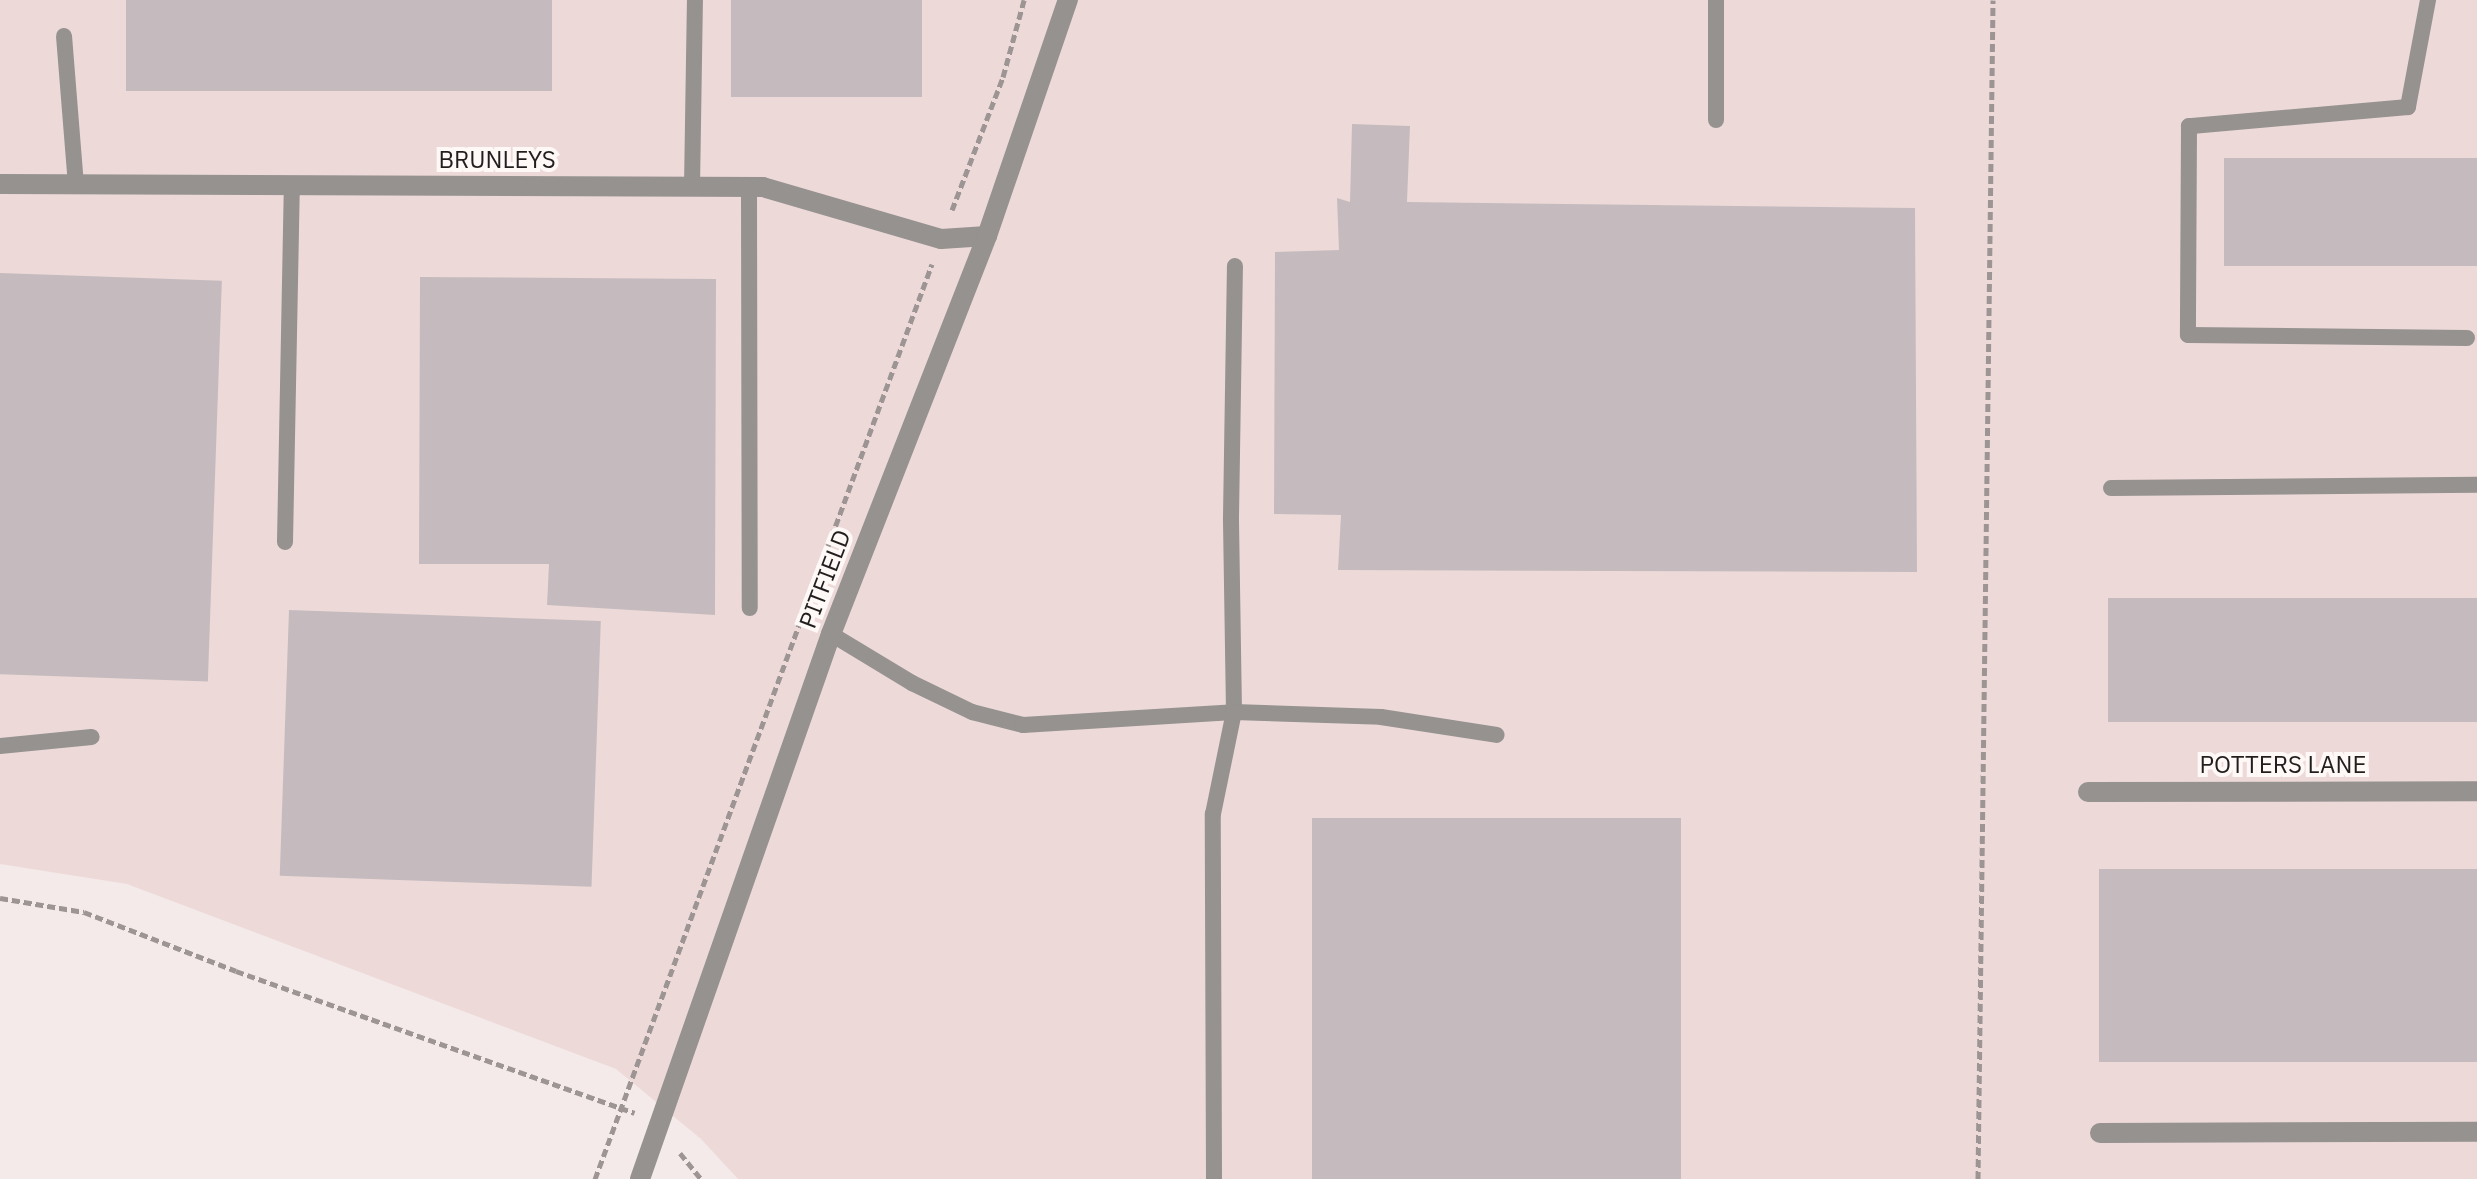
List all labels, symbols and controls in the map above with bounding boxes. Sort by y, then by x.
street label: BRUNLEYS [438,146,556,174]
street label: PITFIELD [793,526,857,632]
street label: POTTERS LANE [2200,751,2366,779]

